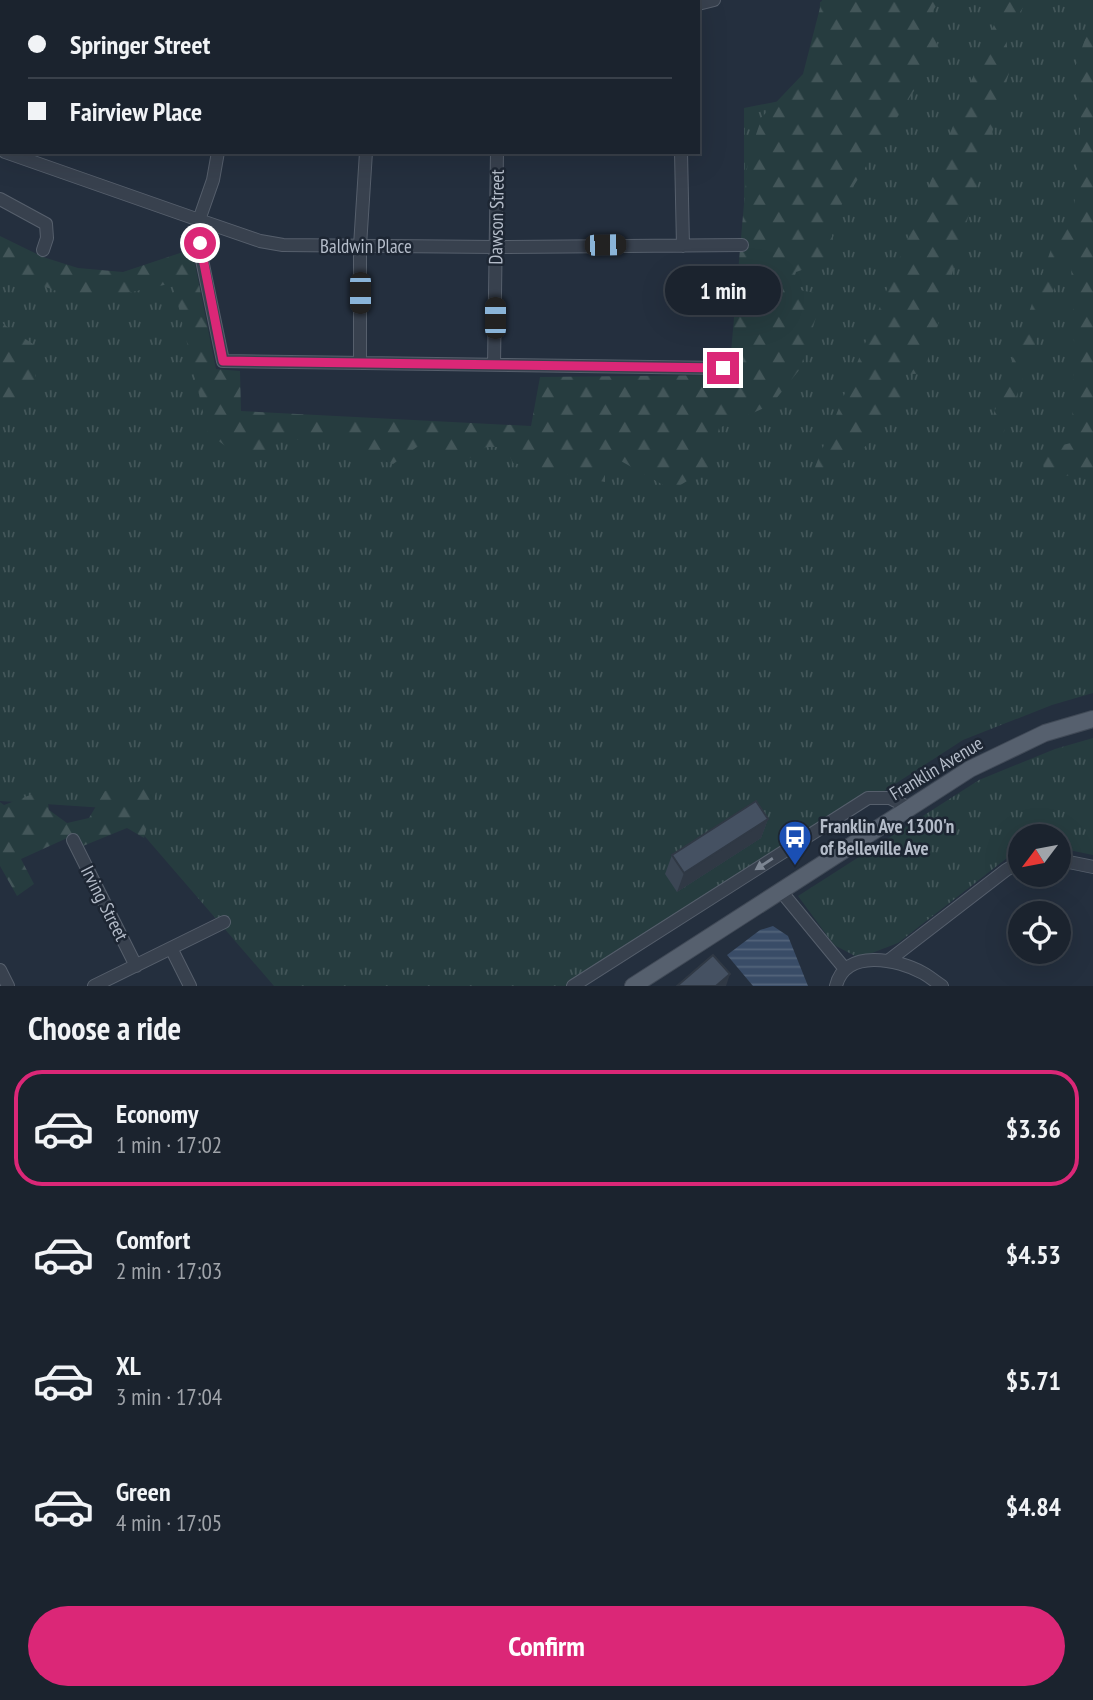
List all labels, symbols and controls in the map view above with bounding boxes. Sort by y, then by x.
text: Springer Street [70,28,210,61]
text: Fairview Place [70,95,202,128]
street label: Dawson Street [483,168,509,265]
route start [184,227,216,259]
street label: Baldwin Place [320,234,412,258]
car [584,234,627,256]
callout: 1 min [665,266,781,316]
car [350,272,371,314]
text: 1 min [700,276,746,305]
car [485,297,506,339]
route end [707,352,739,384]
street label: Franklin Avenue [885,731,987,805]
place label: Franklin Ave 1300'n of Belleville Ave [820,814,954,860]
bus stop icon: Franklin Ave 1300'n of Belleville Ave [776,818,814,867]
north arrow [1008,824,1071,887]
map controls [1008,824,1071,964]
one-way arrow [755,857,774,870]
street label: Irving Street [76,861,134,945]
button: locate [1008,901,1071,964]
text: Choose a ride [28,1007,181,1049]
icon: car [32,1097,95,1160]
text: Economy [116,1097,198,1130]
text: $3.36 [1006,1112,1061,1145]
text: 1 min · 17:02 [116,1130,222,1159]
icon: car [32,1223,95,1286]
text: Comfort [116,1223,190,1256]
text: $4.53 [1006,1238,1061,1271]
text: 2 min · 17:03 [116,1256,222,1285]
icon: car [32,1349,95,1412]
text: XL [116,1349,141,1382]
text: $5.71 [1006,1364,1061,1397]
text: 3 min · 17:04 [116,1382,222,1411]
icon: car [32,1475,95,1538]
text: Green [116,1475,171,1508]
text: $4.84 [1006,1490,1061,1523]
text: 4 min · 17:05 [116,1508,222,1537]
button: Confirm [28,1606,1065,1686]

